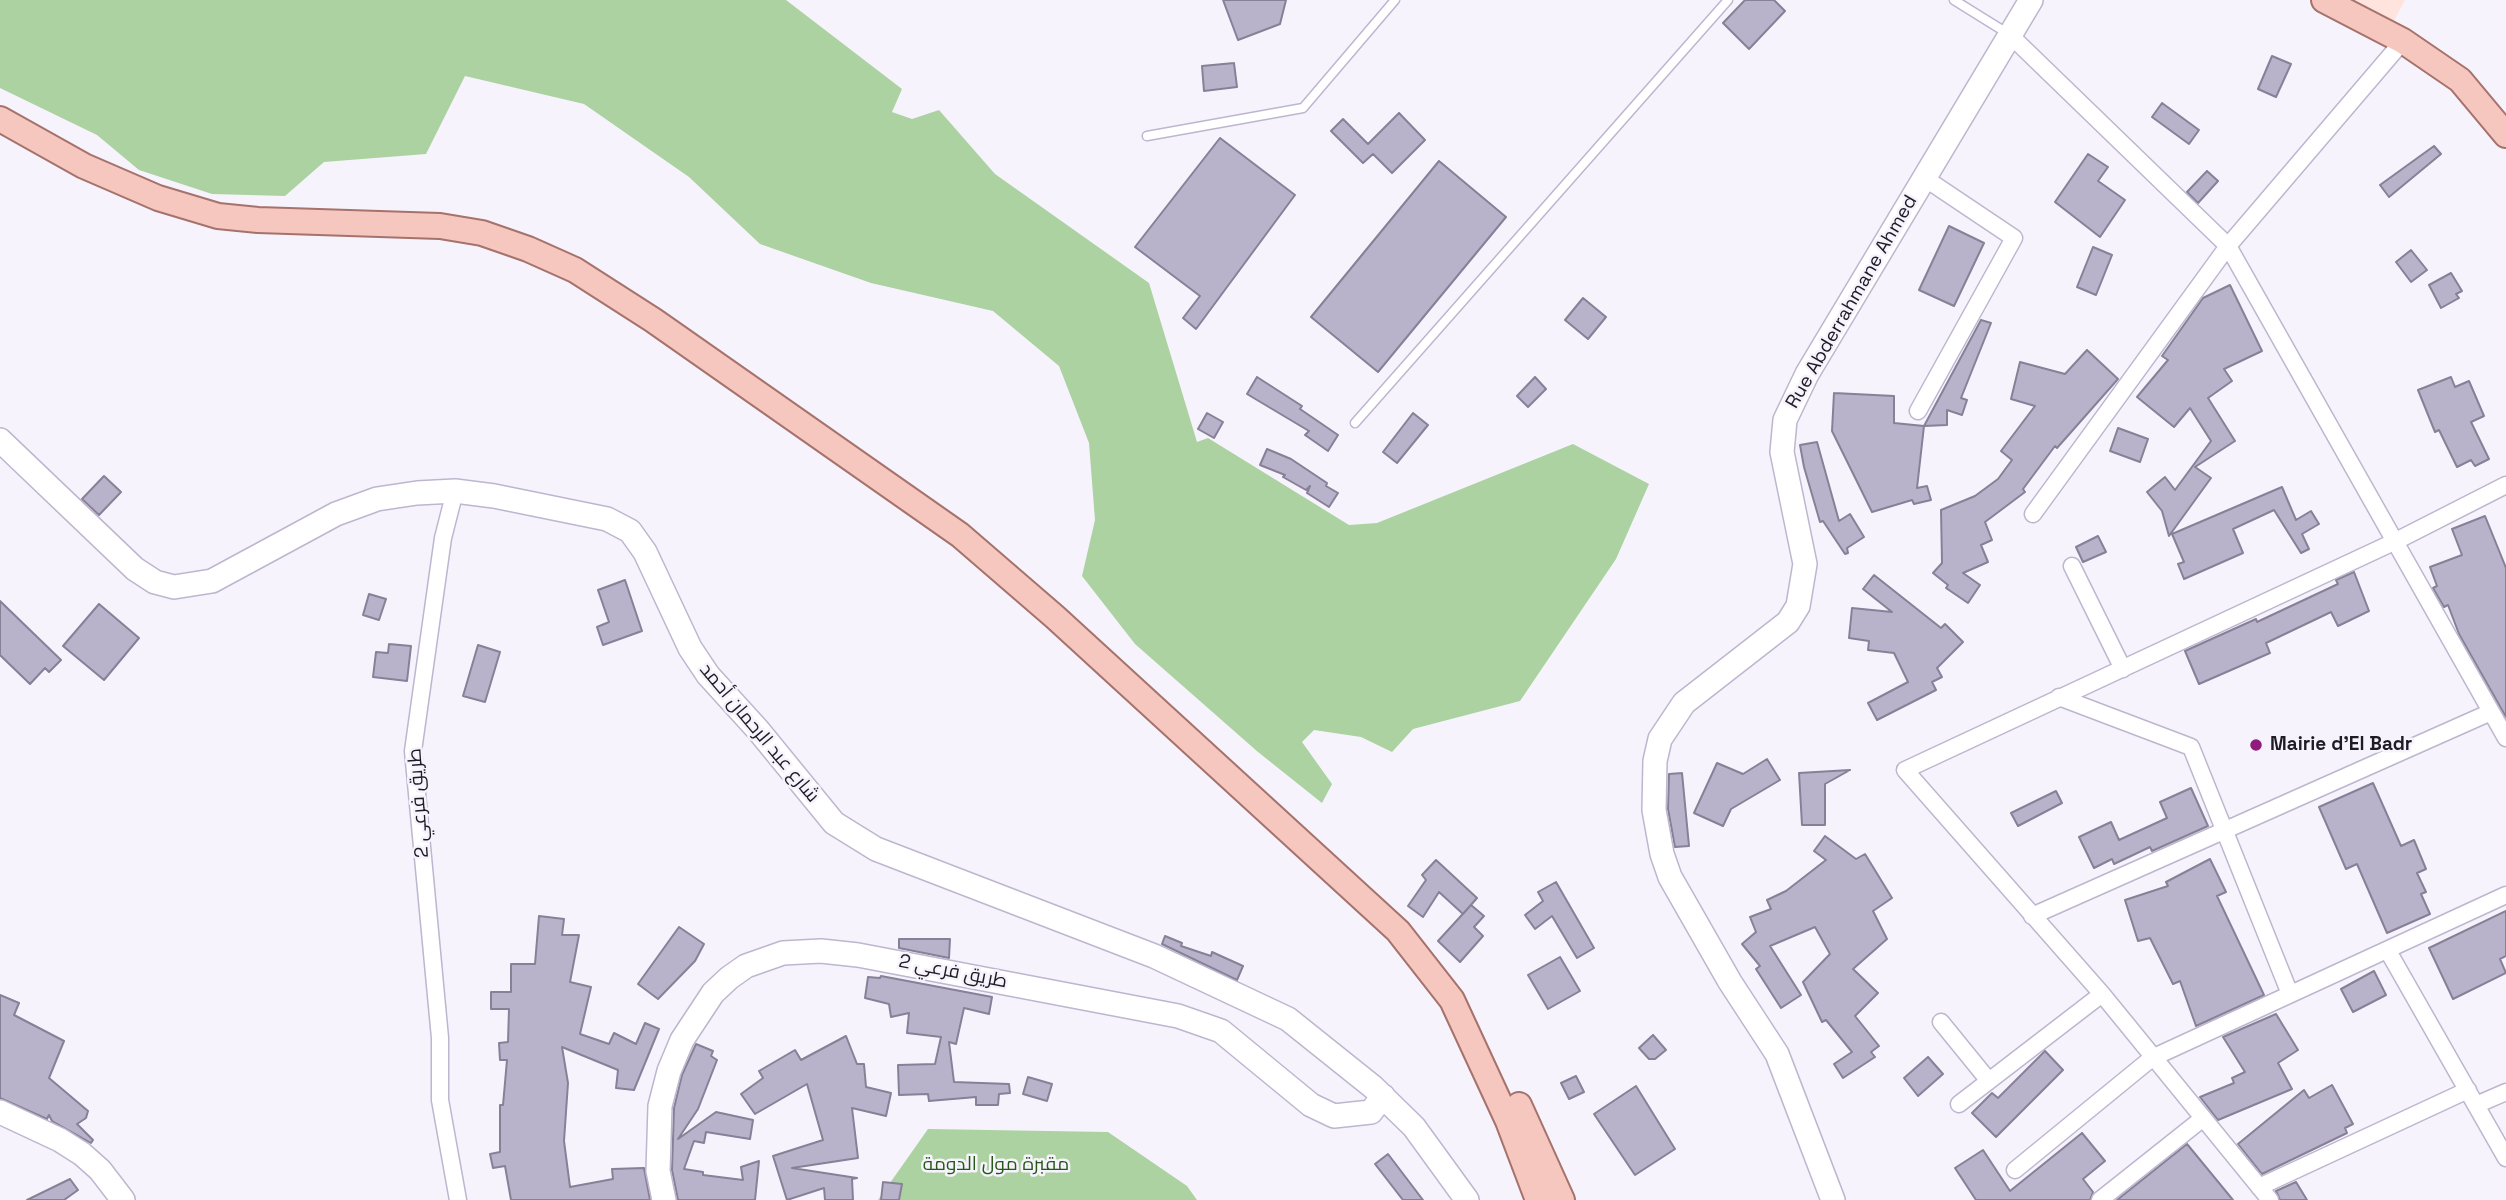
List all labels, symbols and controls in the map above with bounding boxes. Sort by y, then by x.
street label: Rue Abderrahmane Ahmed [1782,191,1922,413]
street label: شارع عبد الرحمان أحمد [694,659,824,807]
place label: Mairie d'El Badr [2270,734,2412,756]
marker: Mairie d'El Badr [2248,737,2264,753]
street label: طريق فرعي 2 [404,747,434,859]
street label: طريق فرعي 2 [897,950,1009,994]
park label: مقبرة مول الدومة [923,1154,1069,1176]

